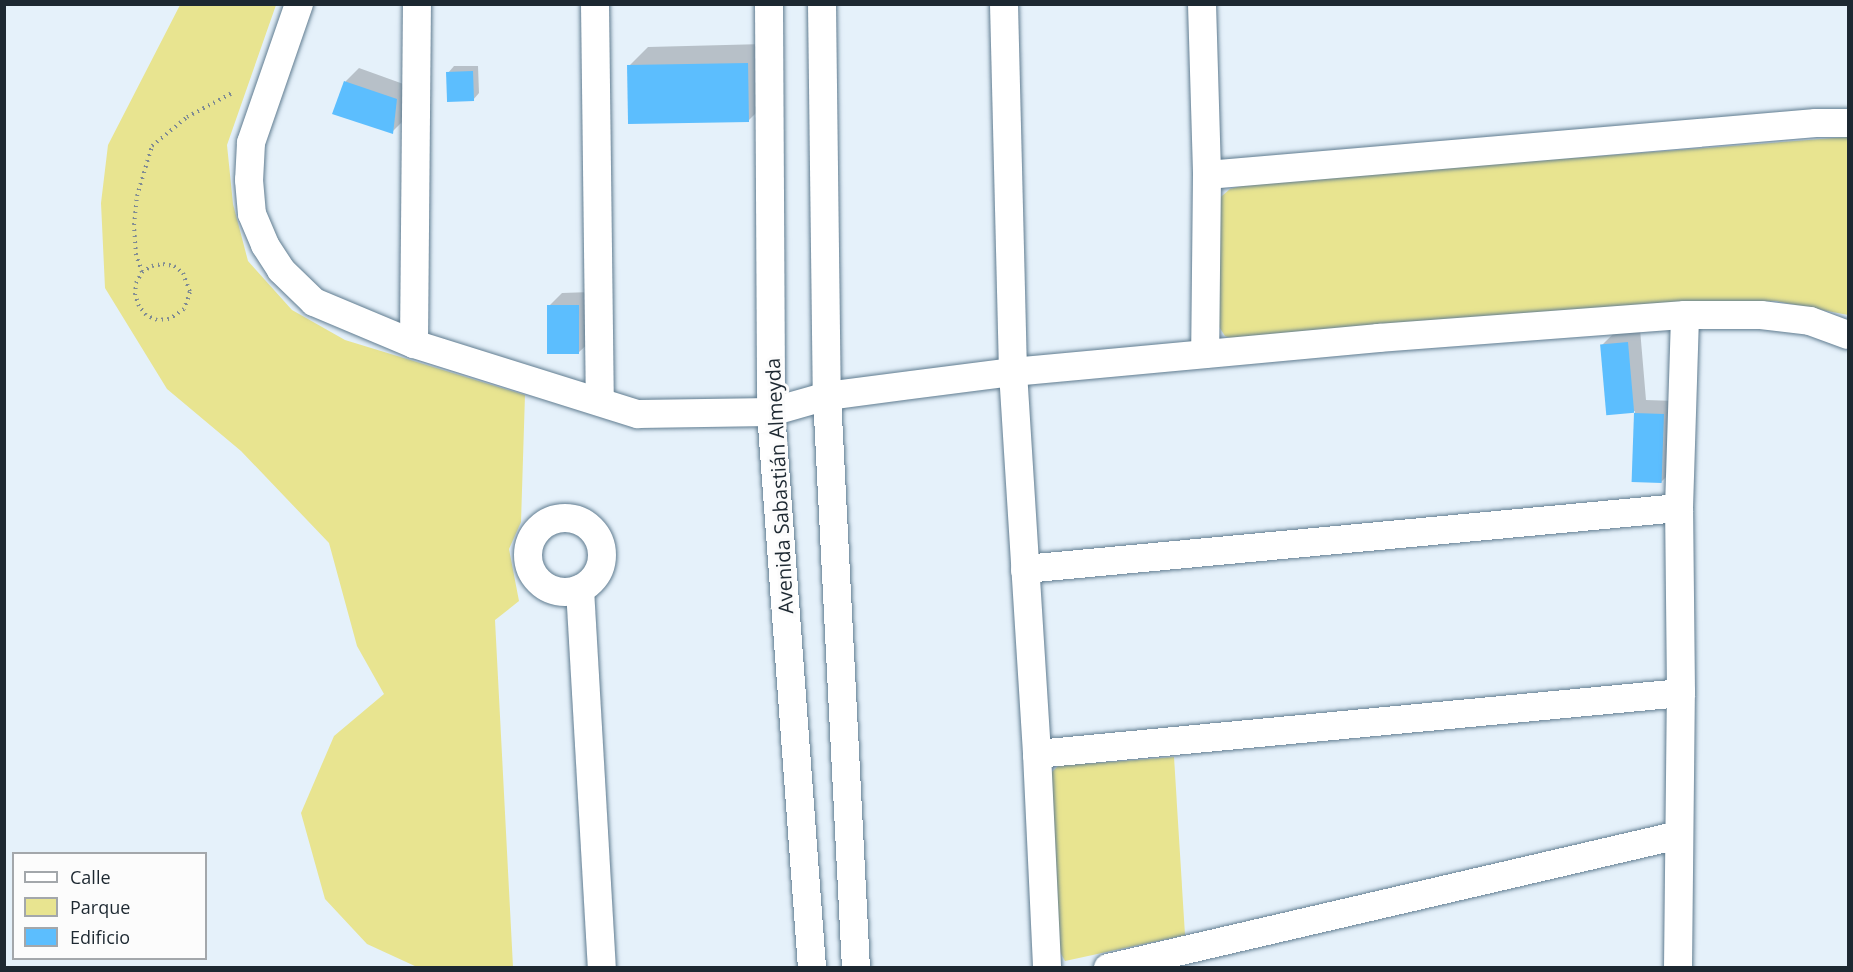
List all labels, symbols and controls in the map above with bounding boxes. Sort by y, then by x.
street label: Avenida Sabastián Almeyda [760,357,798,615]
legend [12,852,207,960]
text: Calle [70,865,111,889]
text: Parque [70,895,130,919]
text: Edificio [70,925,130,949]

